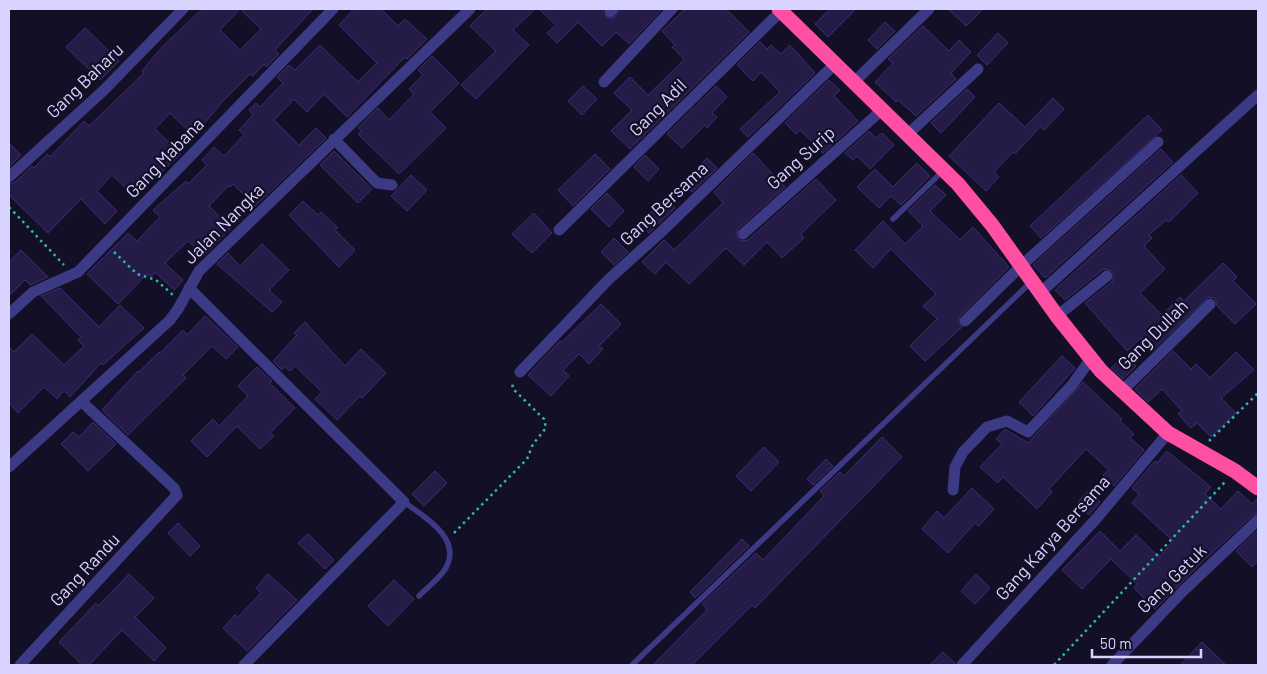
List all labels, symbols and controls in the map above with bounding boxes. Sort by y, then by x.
street label: Gang Baharu [41,38,127,122]
street label: Gang Adil [624,74,691,141]
street label: Gang Mabana [121,113,208,202]
street label: Gang Surip [762,121,839,194]
street label: Gang Bersama [615,157,712,250]
street label: Jalan Nangka [178,178,268,268]
street label: Gang Dullah [1112,294,1192,374]
street label: Gang Karya Bersama [990,470,1114,604]
street label: Gang Randu [45,528,124,611]
street label: Gang Getuk [1132,539,1210,617]
scale bar [1092,626,1201,658]
text: 50 m [1100,634,1132,652]

